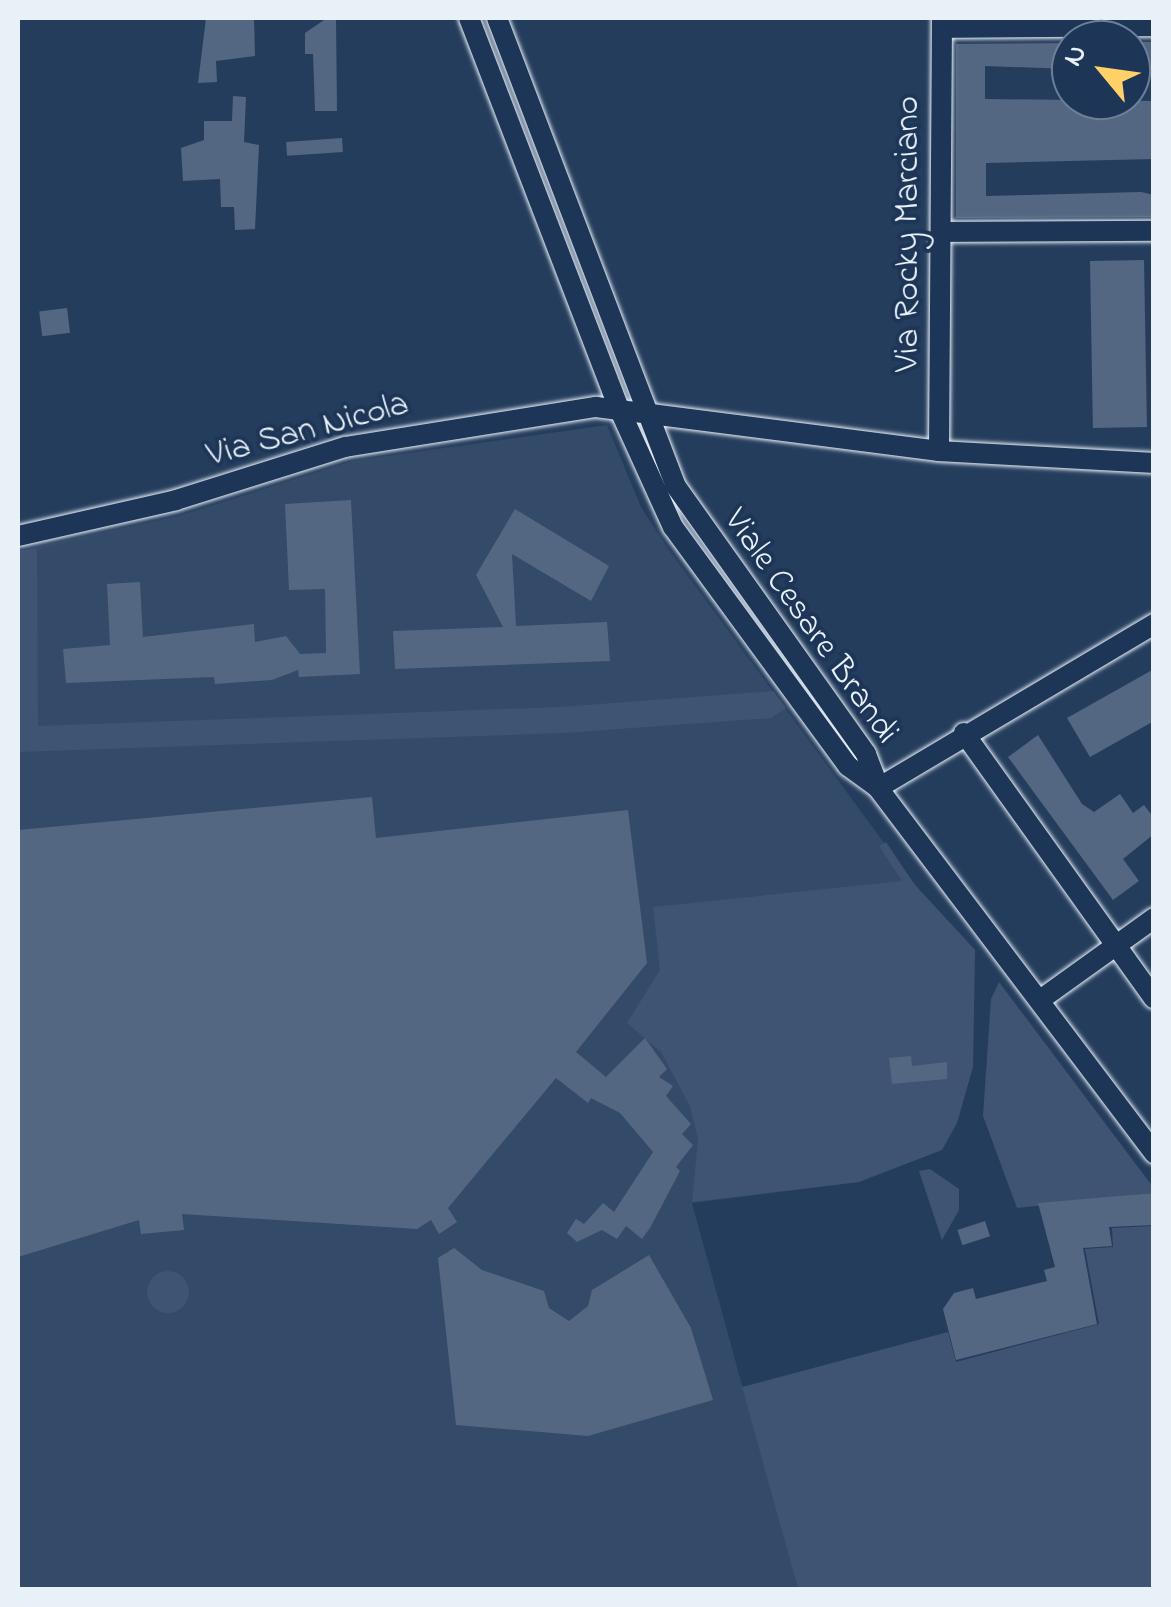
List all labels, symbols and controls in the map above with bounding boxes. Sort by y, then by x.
north arrow [1051,20,1151,120]
text: N [1054,38,1099,74]
street label: Via Rocky Marciano [888,96,930,372]
street label: Via San Nicola [203,384,413,478]
street label: Viale Cesare Brandi [713,501,907,753]

